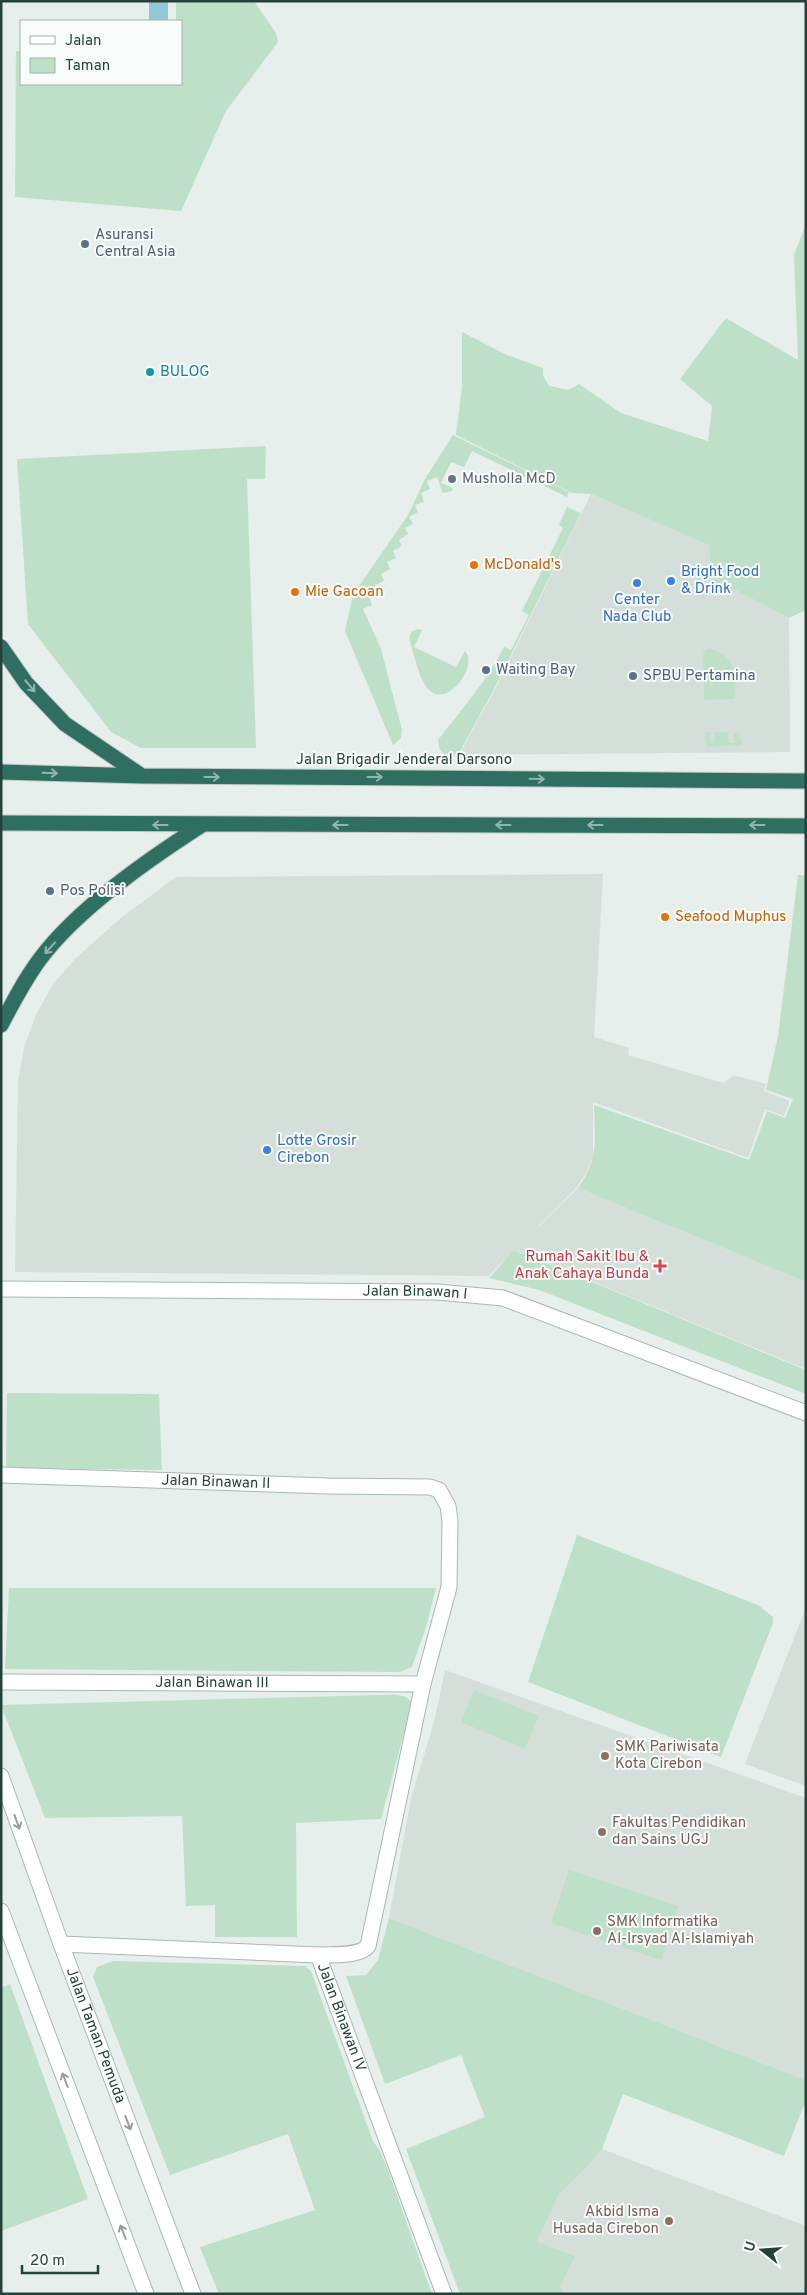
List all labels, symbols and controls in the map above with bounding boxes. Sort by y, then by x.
legend [20,20,182,85]
text: Jalan [65,32,102,51]
text: Taman [65,57,110,76]
place label: Asuransi Central Asia [95,226,175,262]
marker: Asuransi Central Asia [79,238,91,250]
place label: BULOG [160,363,210,382]
marker: BULOG [144,366,156,378]
place label: Musholla McD [462,470,556,489]
marker: Musholla McD [446,473,458,485]
place label: McDonald's [484,556,561,575]
marker: McDonald's [468,559,480,571]
place label: Bright Food & Drink [681,563,759,599]
marker: Bright Food & Drink [665,575,677,587]
marker: Center Nada Club [631,577,643,589]
place label: Mie Gacoan [305,583,384,602]
marker: Mie Gacoan [289,586,301,598]
place label: Center Nada Club [603,591,671,627]
place label: Waiting Bay [496,661,576,680]
marker: Waiting Bay [480,664,492,676]
place label: SPBU Pertamina [643,667,755,686]
marker: SPBU Pertamina [627,670,639,682]
one-way arrow [24,680,35,693]
street label: Jalan Brigadir Jenderal Darsono [296,751,512,770]
one-way arrow [42,769,58,778]
one-way arrow [204,772,220,781]
one-way arrow [366,772,383,782]
one-way arrow [529,774,545,784]
one-way arrow [152,820,168,829]
one-way arrow [332,820,348,830]
one-way arrow [495,820,511,830]
one-way arrow [587,820,603,830]
one-way arrow [749,820,766,830]
place label: Pos Polisi [60,882,125,901]
marker: Pos Polisi [44,885,56,897]
place label: Seafood Muphus [675,908,786,927]
marker: Seafood Muphus [659,911,671,923]
one-way arrow [44,941,56,954]
place label: Lotte Grosir Cirebon [277,1132,357,1168]
marker: Lotte Grosir Cirebon [261,1144,273,1156]
place label: Rumah Sakit Ibu & Anak Cahaya Bunda [515,1248,649,1284]
marker: Rumah Sakit Ibu & Anak Cahaya Bunda [653,1259,667,1273]
street label: Jalan Binawan I [362,1282,468,1304]
street label: Jalan Binawan II [161,1471,271,1494]
street label: Jalan Binawan III [155,1673,269,1693]
place label: SMK Pariwisata Kota Cirebon [615,1738,719,1774]
marker: SMK Pariwisata Kota Cirebon [599,1750,611,1762]
one-way arrow [13,1814,22,1830]
place label: Fakultas Pendidikan dan Sains UGJ [612,1814,746,1850]
marker: Fakultas Pendidikan dan Sains UGJ [596,1826,608,1838]
place label: SMK Informatika Al-Irsyad Al-Islamiyah [607,1913,754,1949]
marker: SMK Informatika Al-Irsyad Al-Islamiyah [591,1925,603,1937]
street label: Jalan Binawan IV [312,1961,370,2075]
street label: Jalan Taman Pemuda [61,1965,130,2106]
one-way arrow [60,2073,69,2088]
one-way arrow [124,2114,133,2130]
place label: Akbid Isma Husada Cirebon [553,2203,659,2239]
marker: Akbid Isma Husada Cirebon [663,2215,675,2227]
one-way arrow [118,2225,127,2240]
north arrow [737,2225,787,2275]
text: U [741,2239,761,2254]
scale bar [22,2242,99,2274]
text: 20 m [30,2252,65,2271]

